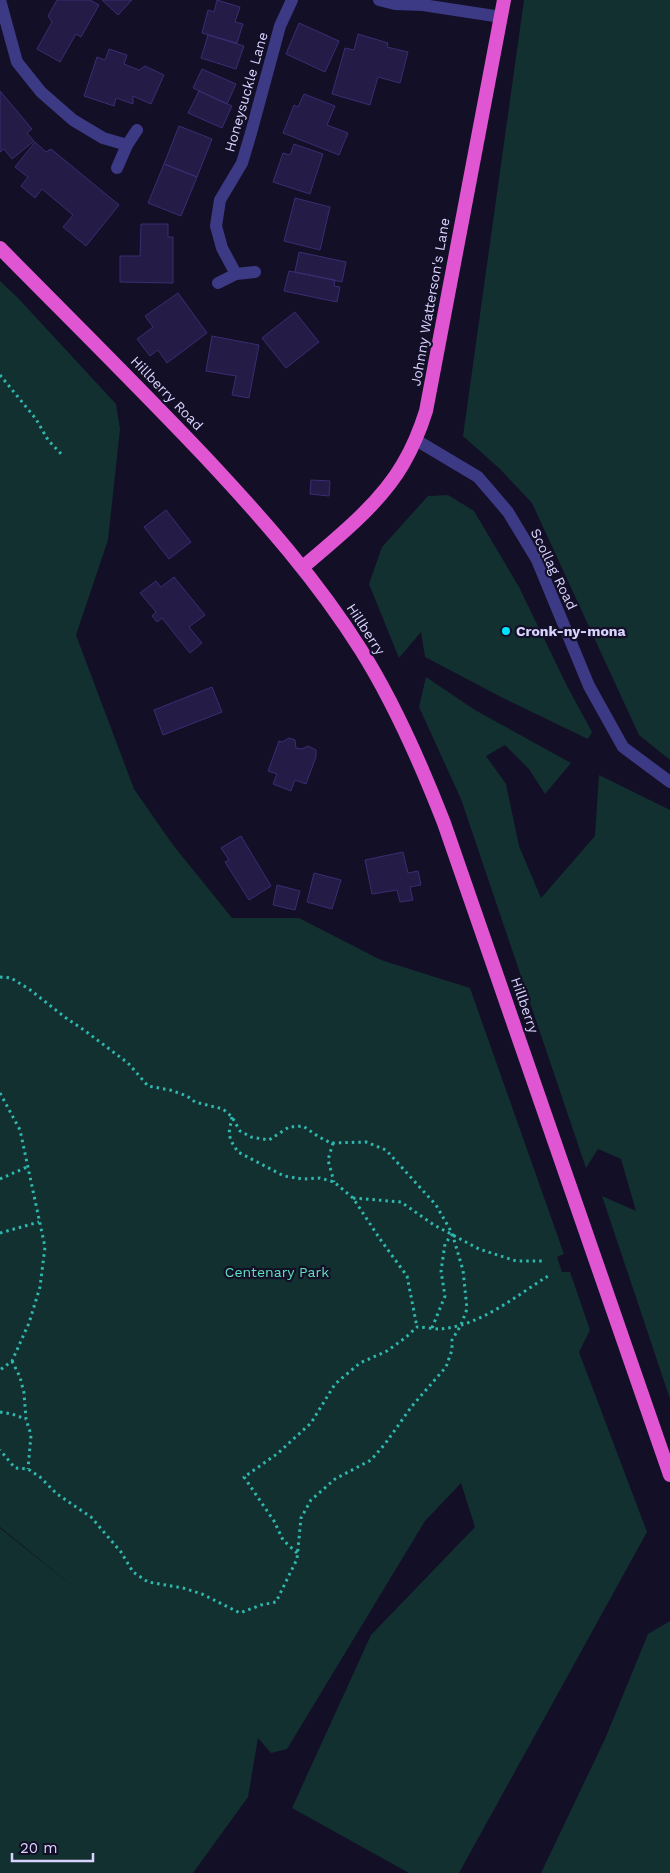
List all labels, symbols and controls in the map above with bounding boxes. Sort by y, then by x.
street label: Honeysuckle Lane [221,30,271,154]
street label: Johnny Watterson's Lane [407,217,453,387]
street label: Hillberry Road [128,353,206,433]
street label: Scollag Road [527,526,581,612]
street label: Hillberry [343,600,389,658]
place label: Cronk-ny-mona [516,623,626,639]
marker: Cronk-ny-mona [500,625,512,637]
street label: Hillberry [508,975,542,1036]
park label: Centenary Park [225,1264,329,1280]
scale bar [12,1830,94,1862]
text: 20 m [20,1839,58,1857]

